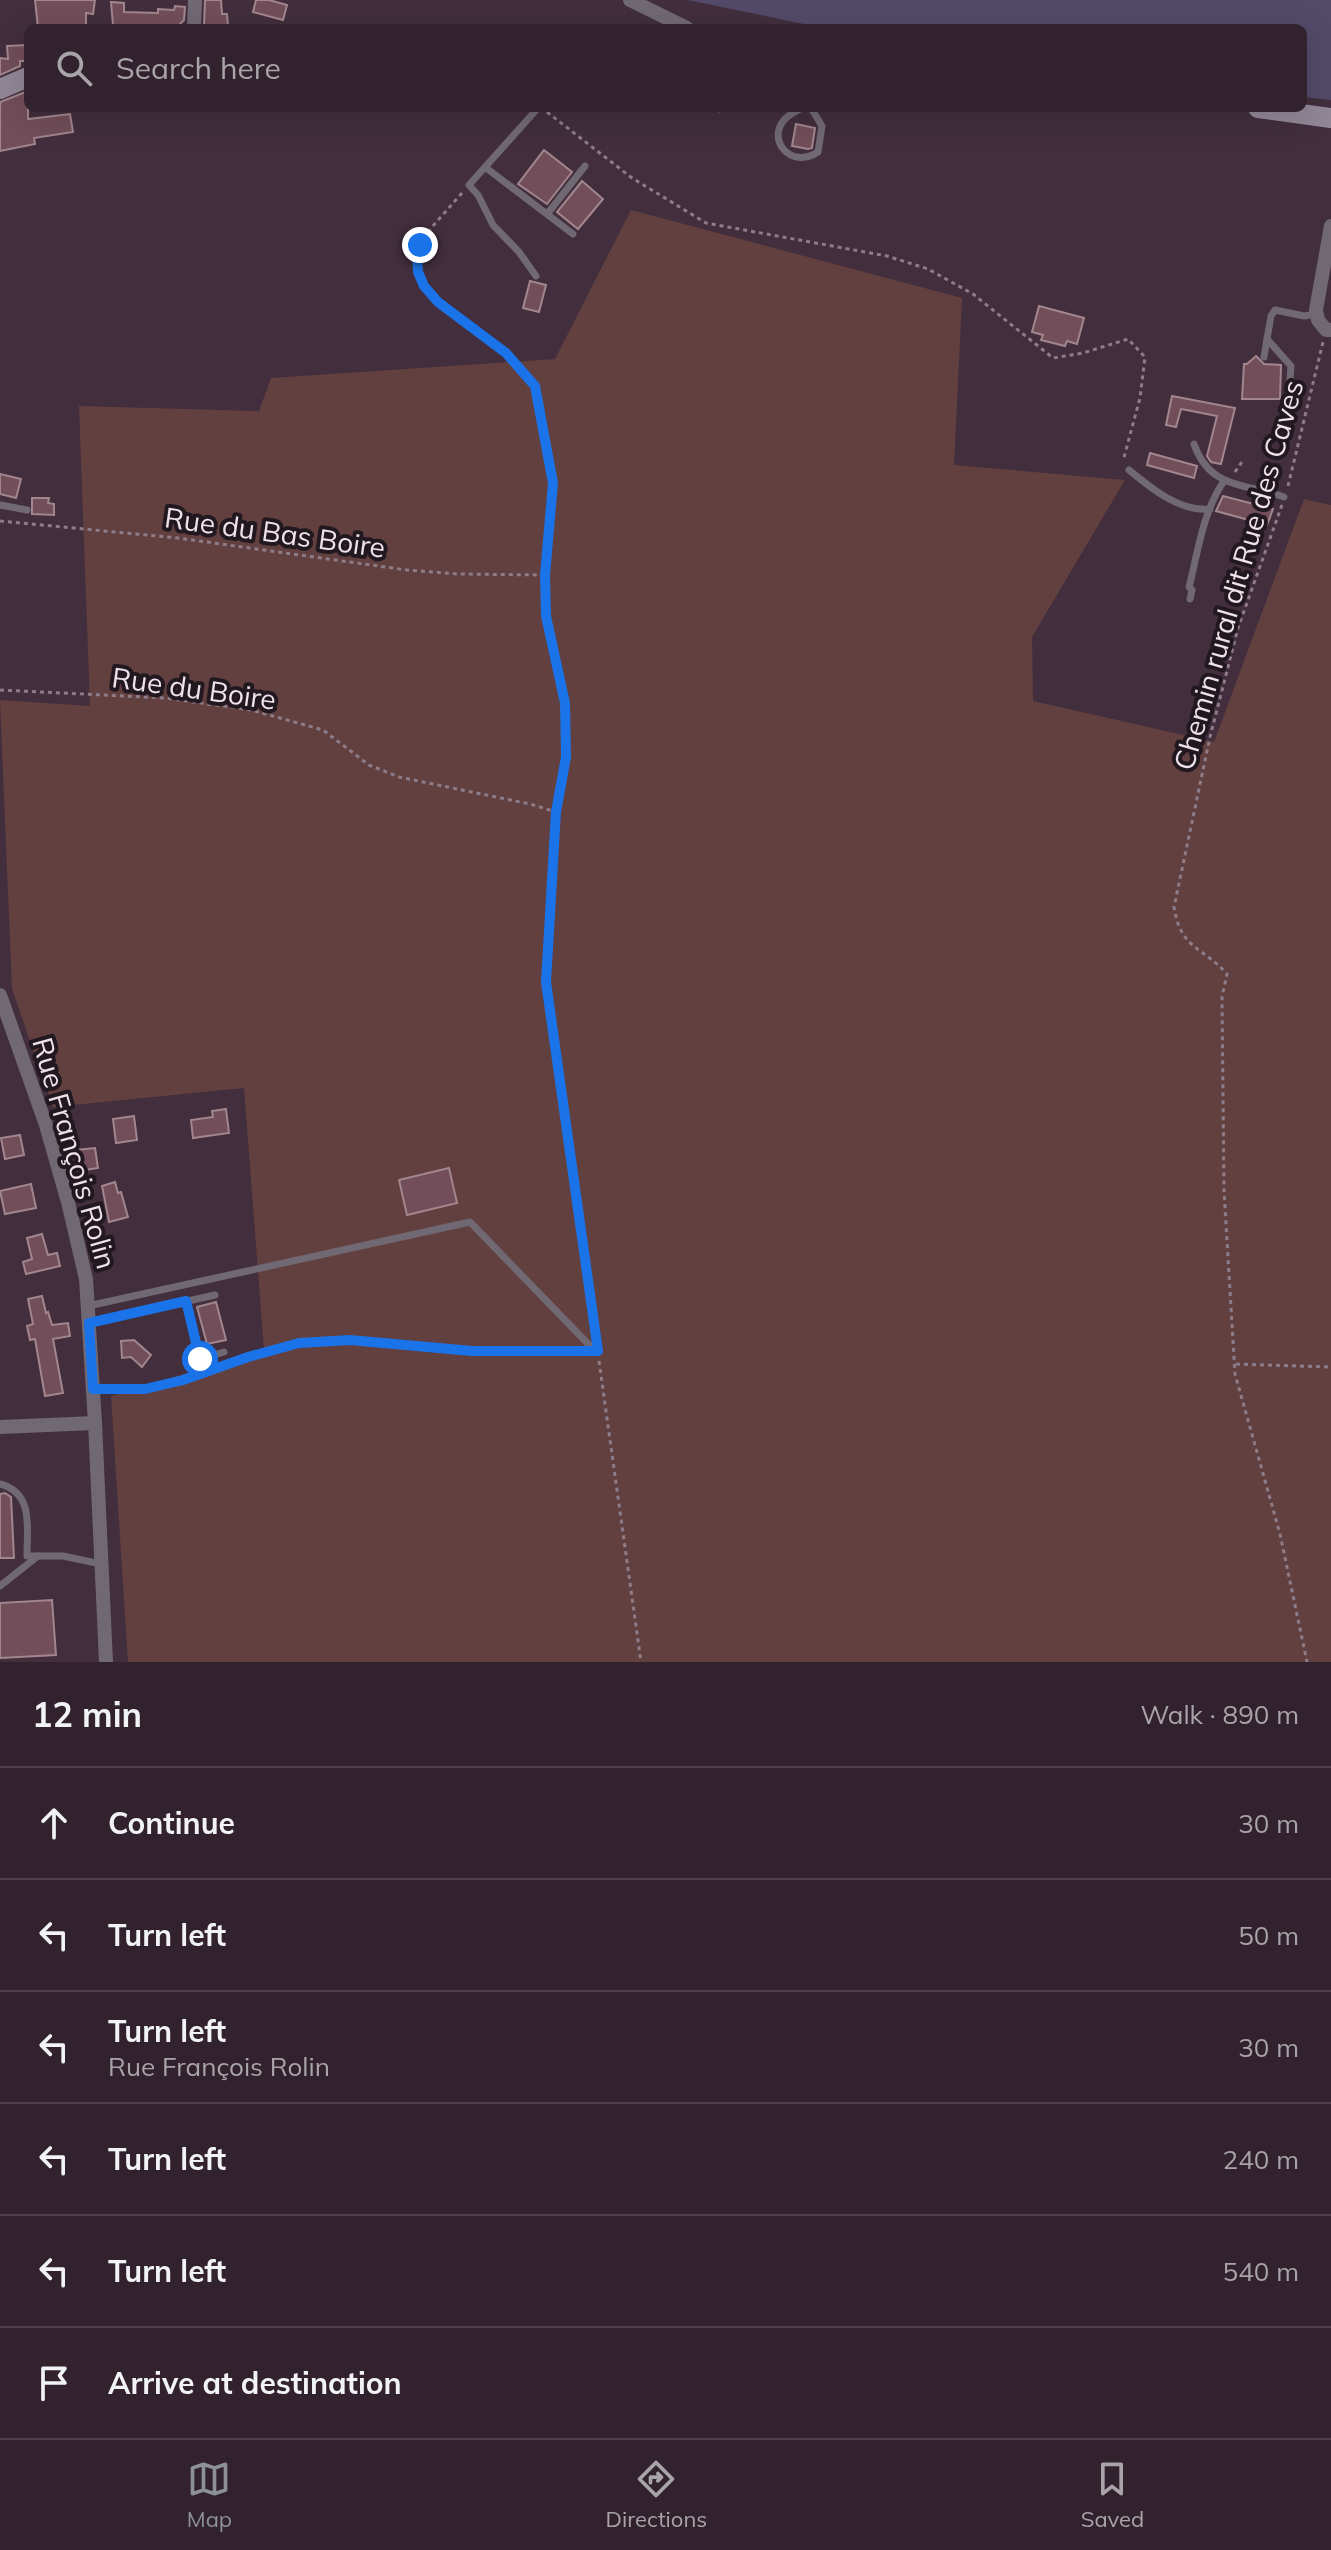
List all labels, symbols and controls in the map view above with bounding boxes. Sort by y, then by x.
search box [24,24,1307,112]
icon: search [52,46,96,90]
text: Search here [116,49,281,87]
route end [402,227,438,263]
street label: Chemin rural dit Rue des Caves [1166,376,1310,774]
street label: Rue du Bas Boire [162,499,388,565]
street label: Rue du Boire [110,659,278,717]
street label: Rue François Rolin [25,1033,125,1273]
route start [182,1341,218,1377]
text: 12 min [32,1693,142,1736]
text: Walk · 890 m [1140,1698,1299,1731]
icon: ahead [32,1801,76,1845]
text: Continue [108,1804,235,1842]
text: 30 m [1238,1807,1299,1840]
icon: left [32,1913,76,1957]
text: Turn left [108,1916,226,1954]
text: 50 m [1238,1919,1299,1952]
text: Turn left [108,2012,226,2050]
icon: left [32,2025,76,2069]
text: 30 m [1238,2031,1299,2064]
text: Rue François Rolin [108,2050,330,2083]
icon: left [32,2137,76,2181]
text: Turn left [108,2140,226,2178]
text: 240 m [1223,2143,1299,2176]
icon: left [32,2249,76,2293]
text: Turn left [108,2252,226,2290]
text: 540 m [1223,2255,1299,2288]
icon: arrive [32,2361,76,2405]
text: Arrive at destination [108,2364,402,2402]
tab: Map [187,2457,232,2533]
tab: Directions [606,2457,707,2533]
tab: Saved [1081,2457,1144,2533]

